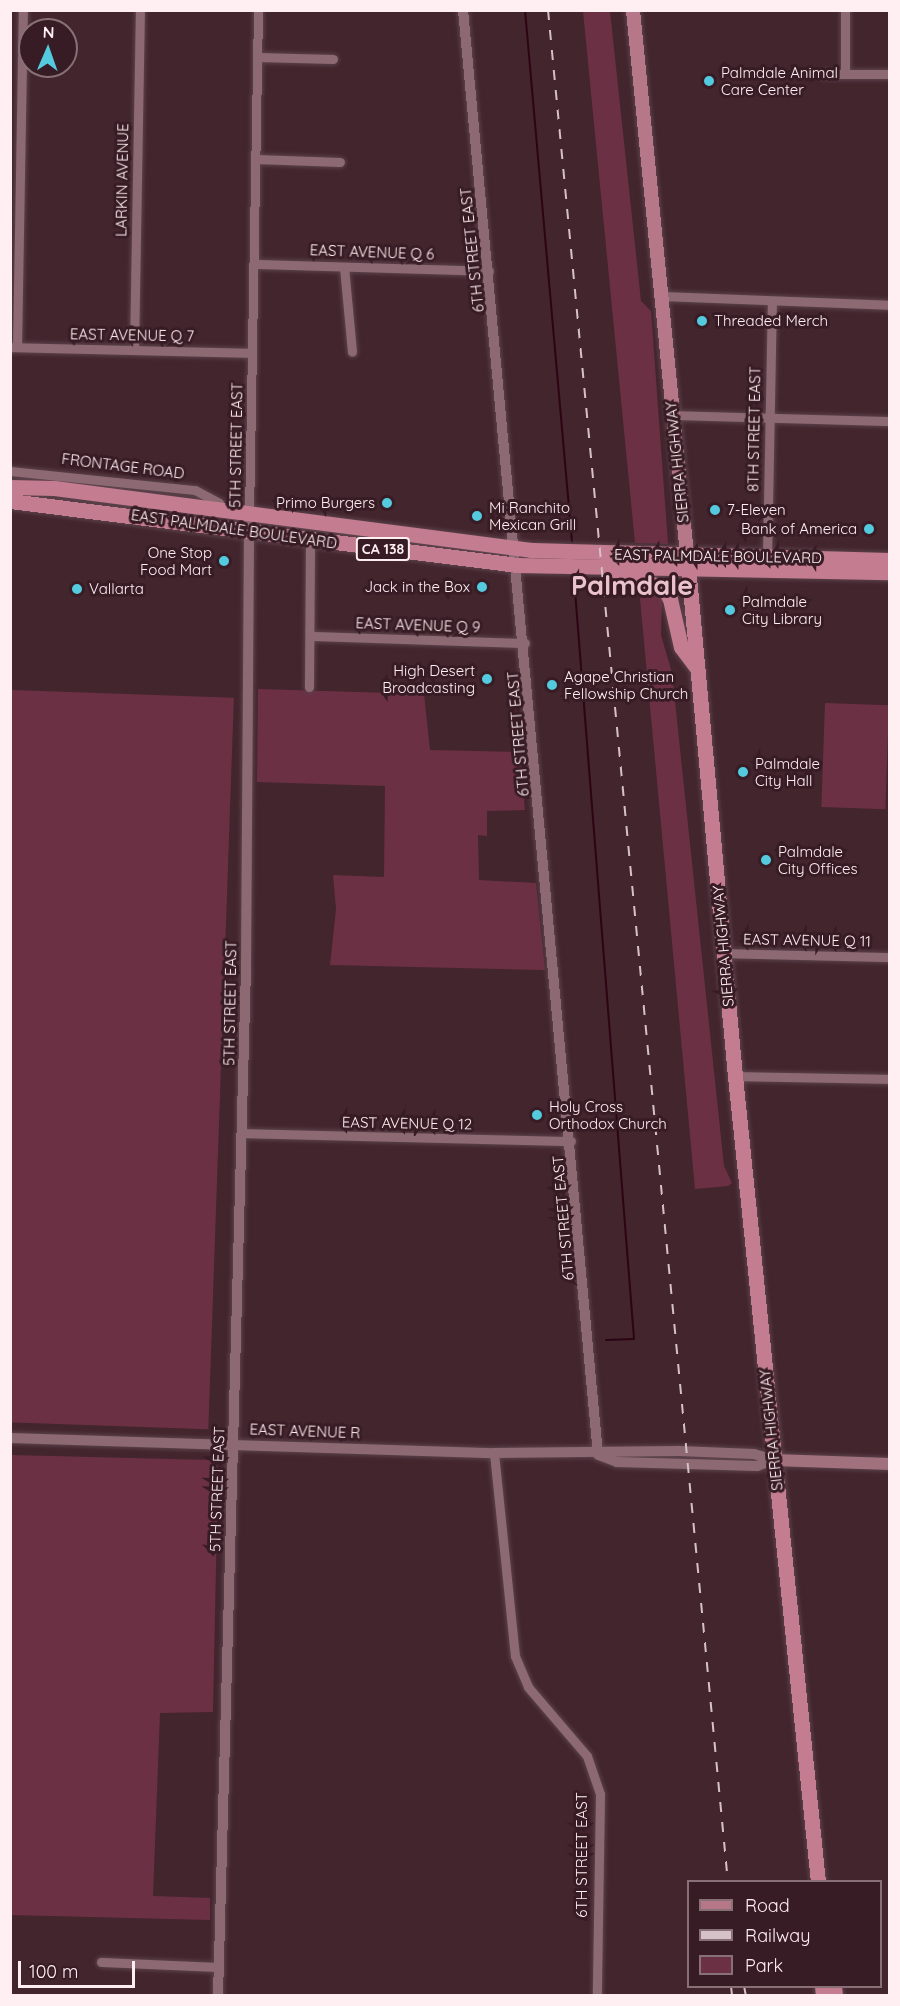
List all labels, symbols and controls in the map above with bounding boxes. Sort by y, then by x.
north arrow [18,18,78,78]
text: N [42,22,55,42]
place label: Palmdale Animal Care Center [721,63,838,98]
marker: Palmdale Animal Care Center [702,74,716,88]
street label: LARKIN AVENUE [112,123,132,237]
street label: 6TH STREET EAST [456,187,488,313]
street label: EAST AVENUE Q 6 [309,241,435,263]
place label: Threaded Merch [714,312,828,330]
marker: Threaded Merch [695,314,709,328]
street label: EAST AVENUE Q 7 [70,325,194,345]
street label: 8TH STREET EAST [744,366,764,492]
street label: 5TH STREET EAST [226,382,246,508]
street label: SIERRA HIGHWAY [662,400,692,524]
street label: FRONTAGE ROAD [61,450,185,482]
place label: Primo Burgers [276,494,375,512]
marker: Primo Burgers [380,496,394,510]
place label: Mi Ranchito Mexican Grill [489,498,576,533]
place label: 7-Eleven [727,501,786,519]
marker: 7-Eleven [708,503,722,517]
street label: EAST PALMDALE BOULEVARD [130,506,338,552]
marker: Mi Ranchito Mexican Grill [470,509,484,523]
place label: Bank of America [741,520,857,538]
marker: Bank of America [862,522,876,536]
road number: CA 138 [354,538,412,560]
place label: One Stop Food Mart [140,543,212,578]
street label: EAST PALMDALE BOULEVARD [614,545,822,567]
marker: One Stop Food Mart [217,554,231,568]
district label: Palmdale [571,570,693,602]
place label: Jack in the Box [364,578,470,596]
place label: Vallarta [89,580,144,598]
marker: Jack in the Box [475,580,489,594]
marker: Vallarta [70,582,84,596]
place label: Palmdale City Library [742,592,822,627]
marker: Palmdale City Library [723,603,737,617]
street label: EAST AVENUE Q 9 [355,614,481,636]
place label: High Desert Broadcasting [382,661,475,696]
place label: Agape Christian Fellowship Church [564,667,688,702]
street label: 6TH STREET EAST [504,671,532,797]
marker: High Desert Broadcasting [480,672,494,686]
marker: Agape Christian Fellowship Church [545,678,559,692]
place label: Palmdale City Hall [755,754,820,789]
marker: Palmdale City Hall [736,765,750,779]
place label: Palmdale City Offices [778,842,857,877]
marker: Palmdale City Offices [759,853,773,867]
street label: SIERRA HIGHWAY [709,884,737,1008]
street label: EAST AVENUE Q 11 [743,930,871,950]
street label: 5TH STREET EAST [220,940,240,1066]
place label: Holy Cross Orthodox Church [549,1097,667,1132]
marker: Holy Cross Orthodox Church [530,1108,544,1122]
street label: EAST AVENUE Q 12 [342,1113,472,1133]
street label: 6TH STREET EAST [549,1155,577,1281]
street label: SIERRA HIGHWAY [756,1368,786,1492]
street label: EAST AVENUE R [249,1420,361,1442]
street label: 5TH STREET EAST [206,1426,228,1552]
street label: 6TH STREET EAST [573,1792,591,1918]
legend [687,1880,882,1988]
text: Road [745,1894,790,1917]
text: Railway [745,1924,811,1947]
scale bar [21,1949,138,1987]
text: Park [745,1954,783,1977]
text: 100 m [29,1960,78,1983]

